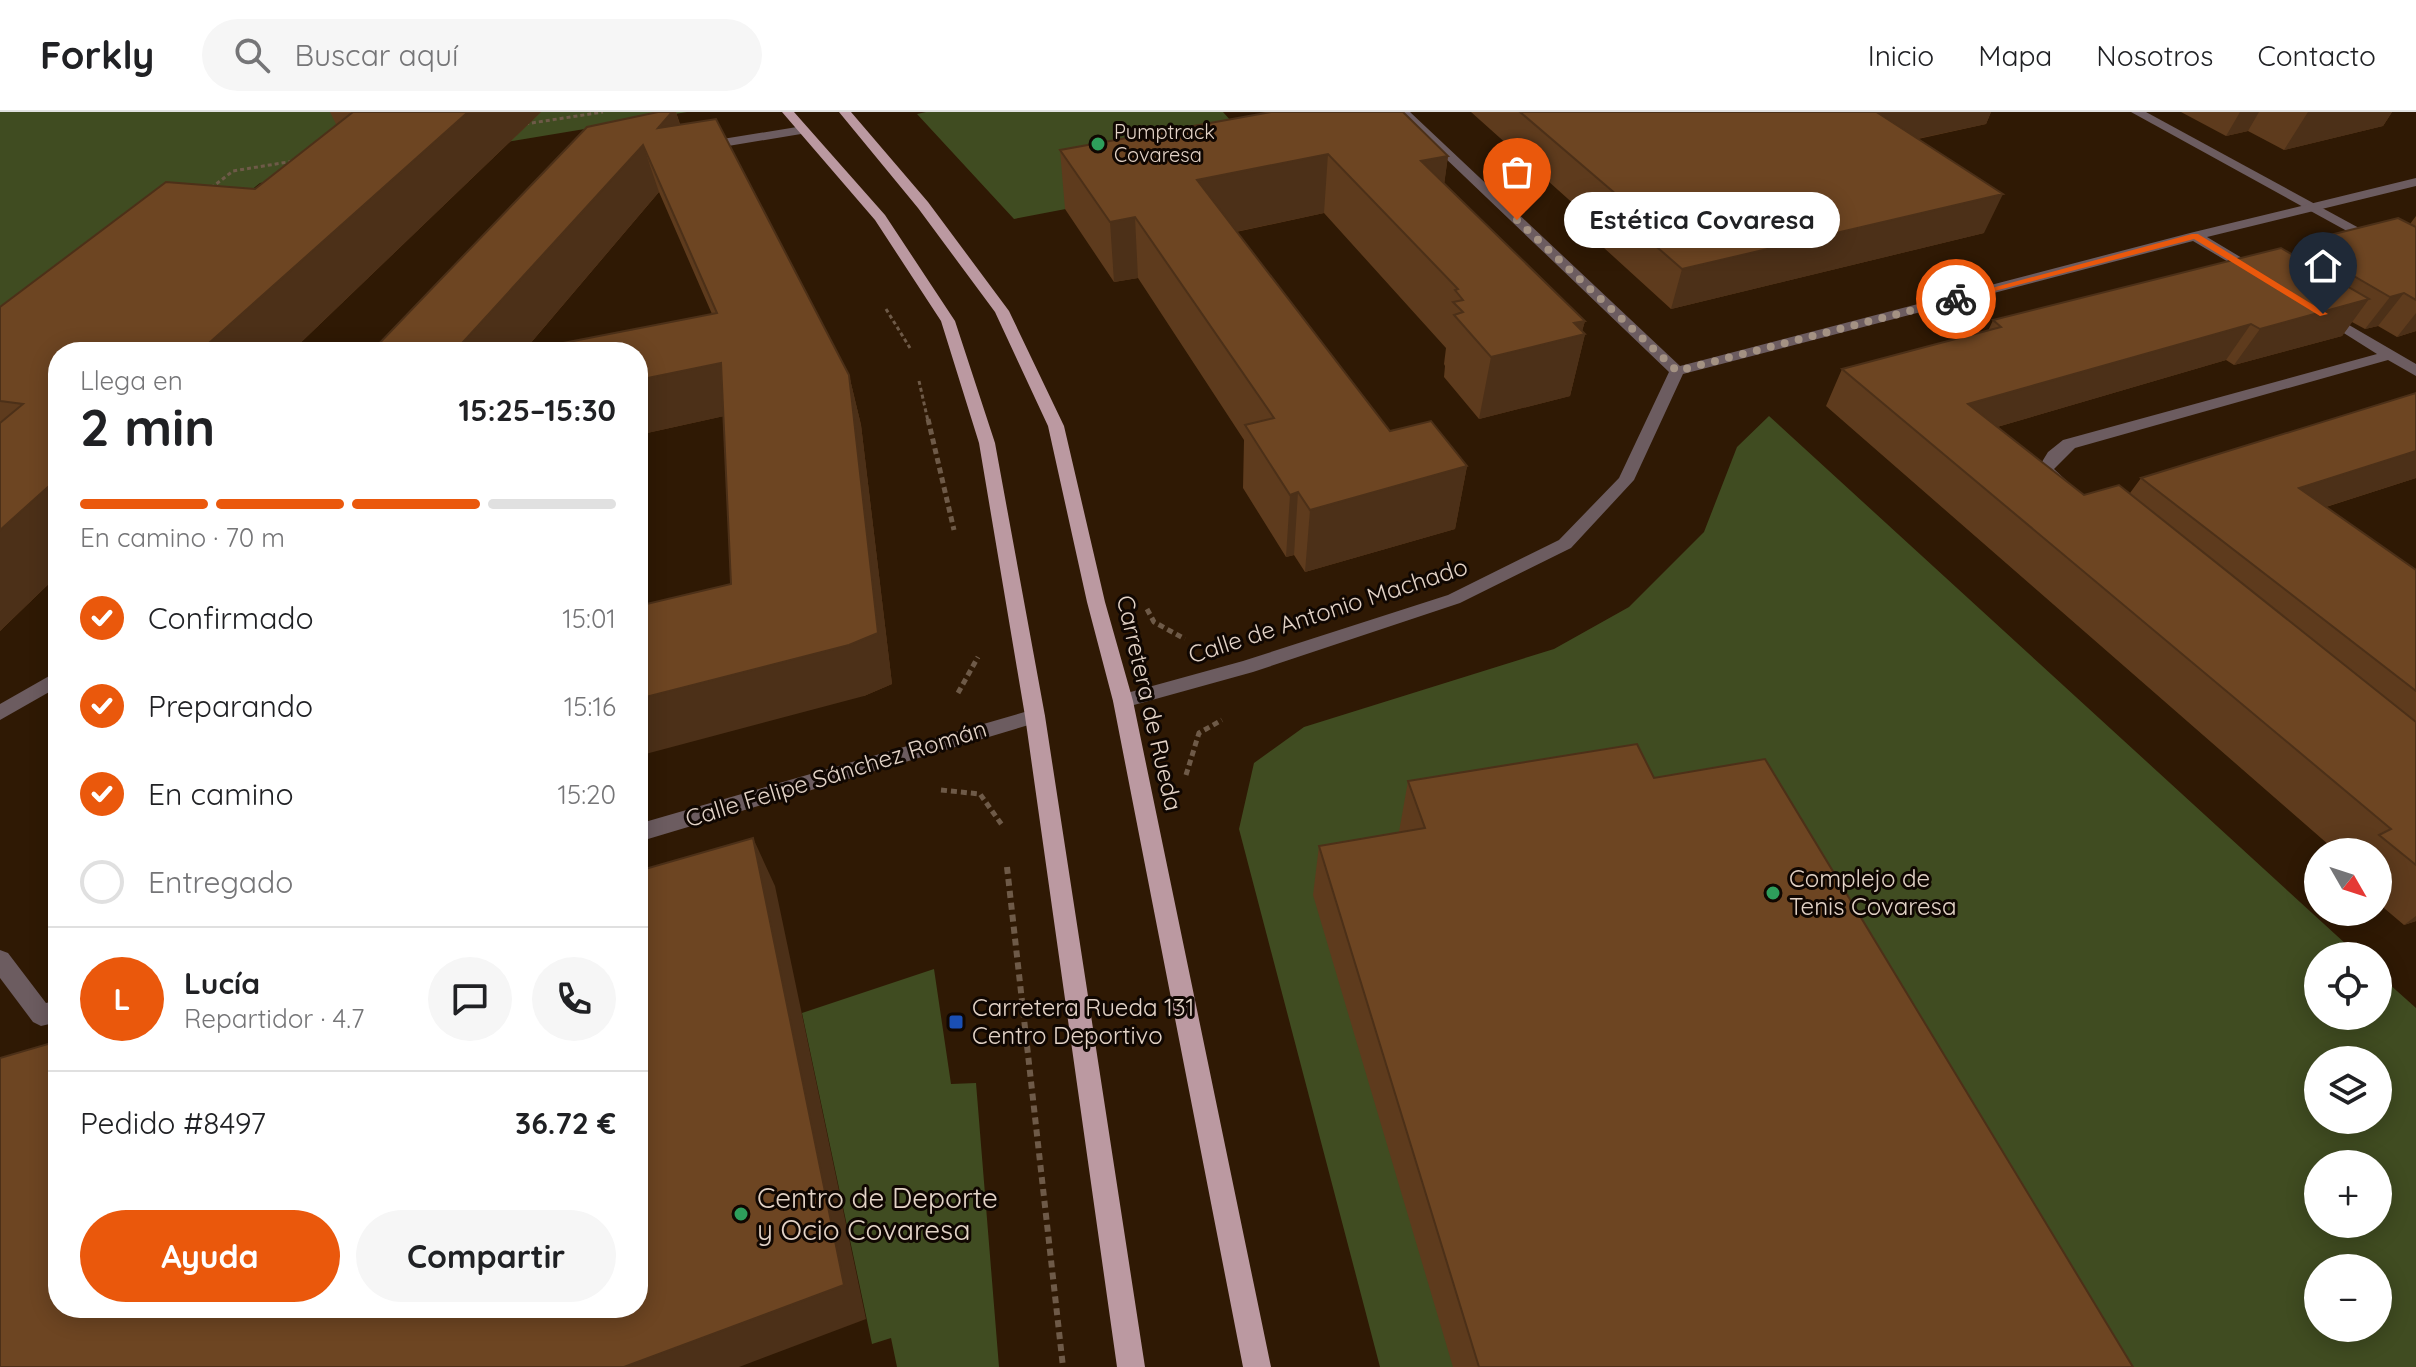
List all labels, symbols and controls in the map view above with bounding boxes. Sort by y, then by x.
search box [202,19,762,91]
text: Forkly [40,31,154,79]
icon: search [230,33,274,77]
text: Buscar aquí [294,36,458,74]
text: Inicio [1868,38,1934,73]
text: Mapa [1978,38,2052,73]
text: Nosotros [2096,38,2213,73]
text: Contacto [2257,38,2376,73]
place label: Pumptrack Covaresa [1114,119,1215,167]
marker: Pumptrack Covaresa [1089,135,1107,153]
pin [1483,138,1551,220]
icon: bag [1495,150,1539,194]
callout: Estética Covaresa [1565,192,1841,248]
text: Estética Covaresa [1589,203,1815,236]
pin [2289,232,2357,314]
icon: home [2301,244,2345,288]
courier [1916,259,1996,339]
icon: bike [1934,277,1978,321]
text: Llega en [80,364,183,397]
text: 15:25–15:30 [459,391,616,429]
text: 2 min [80,394,215,459]
text: En camino · 70 m [80,521,285,554]
street label: Calle de Antonio Machado [1184,551,1471,669]
street label: Carretera de Rueda [1111,592,1189,813]
icon: check [80,596,124,640]
text: Confirmado [148,599,314,637]
text: 15:01 [562,602,616,635]
icon: check [80,684,124,728]
text: Preparando [148,687,313,725]
text: 15:16 [564,690,616,723]
street label: Calle Felipe Sánchez Román [681,713,990,833]
icon: check [80,772,124,816]
text: En camino [148,775,294,813]
text: 15:20 [557,778,616,811]
north arrow [2304,838,2392,926]
map controls [2304,838,2392,1342]
text: Entregado [148,863,293,901]
place label: Complejo de Tenis Covaresa [1789,863,1957,921]
marker: Complejo de Tenis Covaresa [1764,884,1782,902]
button: locate [2304,942,2392,1030]
button: chat [428,957,512,1041]
button: phone [532,957,616,1041]
text: Lucía [184,964,260,1002]
text: L [114,980,130,1018]
place label: Carretera Rueda 131 Centro Deportivo [972,992,1194,1050]
text: Repartidor · 4.7 [184,1002,364,1035]
marker: Carretera Rueda 131 Centro Deportivo [947,1013,965,1031]
button: layers [2304,1046,2392,1134]
text: Pedido #8497 [80,1104,266,1142]
text: 36.72 € [515,1104,616,1142]
button: + [2304,1150,2392,1238]
place label: Centro de Deporte y Ocio Covaresa [757,1180,998,1247]
marker: Centro de Deporte y Ocio Covaresa [732,1205,750,1223]
button: Ayuda [80,1210,340,1302]
button: Compartir [356,1210,616,1302]
button: − [2304,1254,2392,1342]

